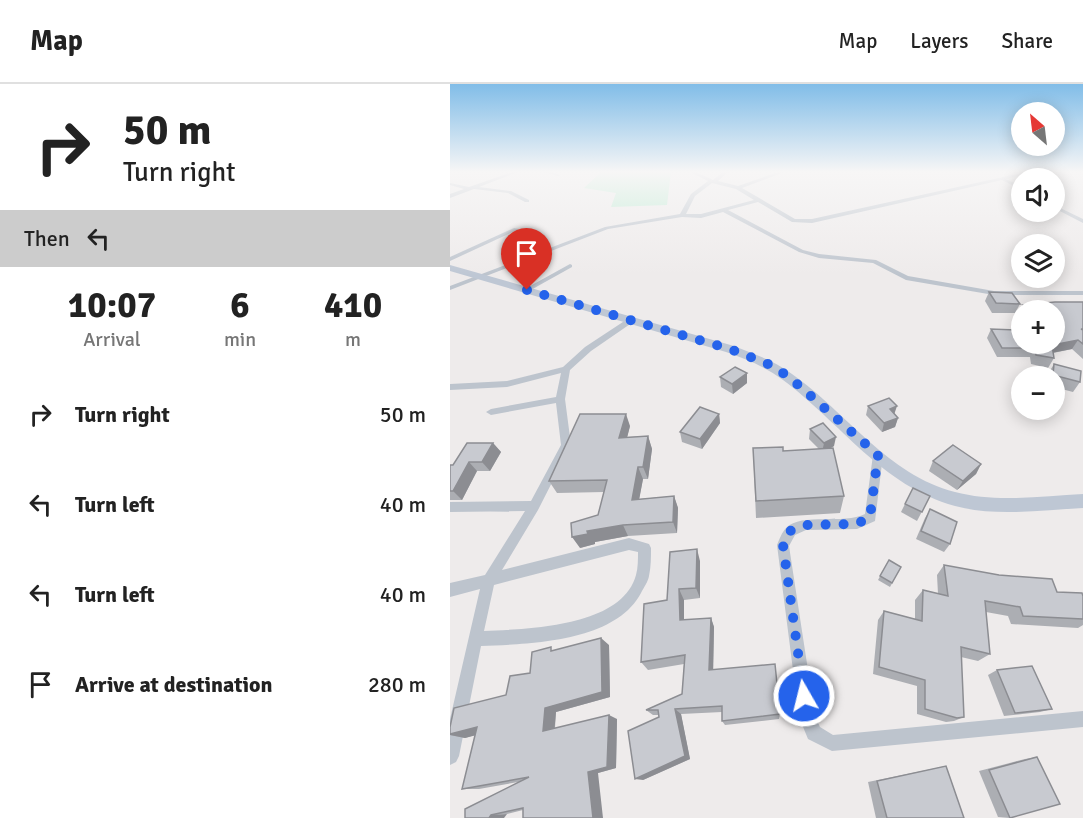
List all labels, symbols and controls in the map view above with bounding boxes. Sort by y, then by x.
text: Map [30,24,83,58]
text: Map [839,28,877,54]
text: Layers [910,28,968,54]
text: Share [1001,28,1053,54]
north arrow [1011,102,1065,156]
map controls [1011,102,1065,420]
text: 50 m [123,105,212,156]
icon: right [24,108,102,186]
text: Turn right [123,156,236,189]
button: sound [1011,168,1065,222]
icon: left [82,222,115,255]
text: Then [24,225,70,252]
pin [501,228,552,290]
button: layers [1011,234,1065,288]
icon: arrive [510,237,543,270]
text: 10:07 [68,283,156,328]
text: 6 [230,283,250,328]
text: 410 [324,283,382,328]
button: + [1011,300,1065,354]
text: Arrival [83,327,141,352]
text: min [224,327,256,352]
text: m [345,327,361,352]
button: − [1011,366,1065,420]
icon: right [24,398,57,431]
text: Turn right [75,401,170,428]
text: 50 m [380,401,426,428]
icon: left [24,488,57,521]
text: Turn left [75,491,155,518]
text: 40 m [380,491,426,518]
icon: left [24,578,57,611]
text: Turn left [75,581,155,608]
text: 40 m [380,581,426,608]
position arrow [772,664,836,728]
icon: arrive [24,668,57,701]
text: Arrive at destination [75,671,272,698]
text: 280 m [368,671,426,698]

